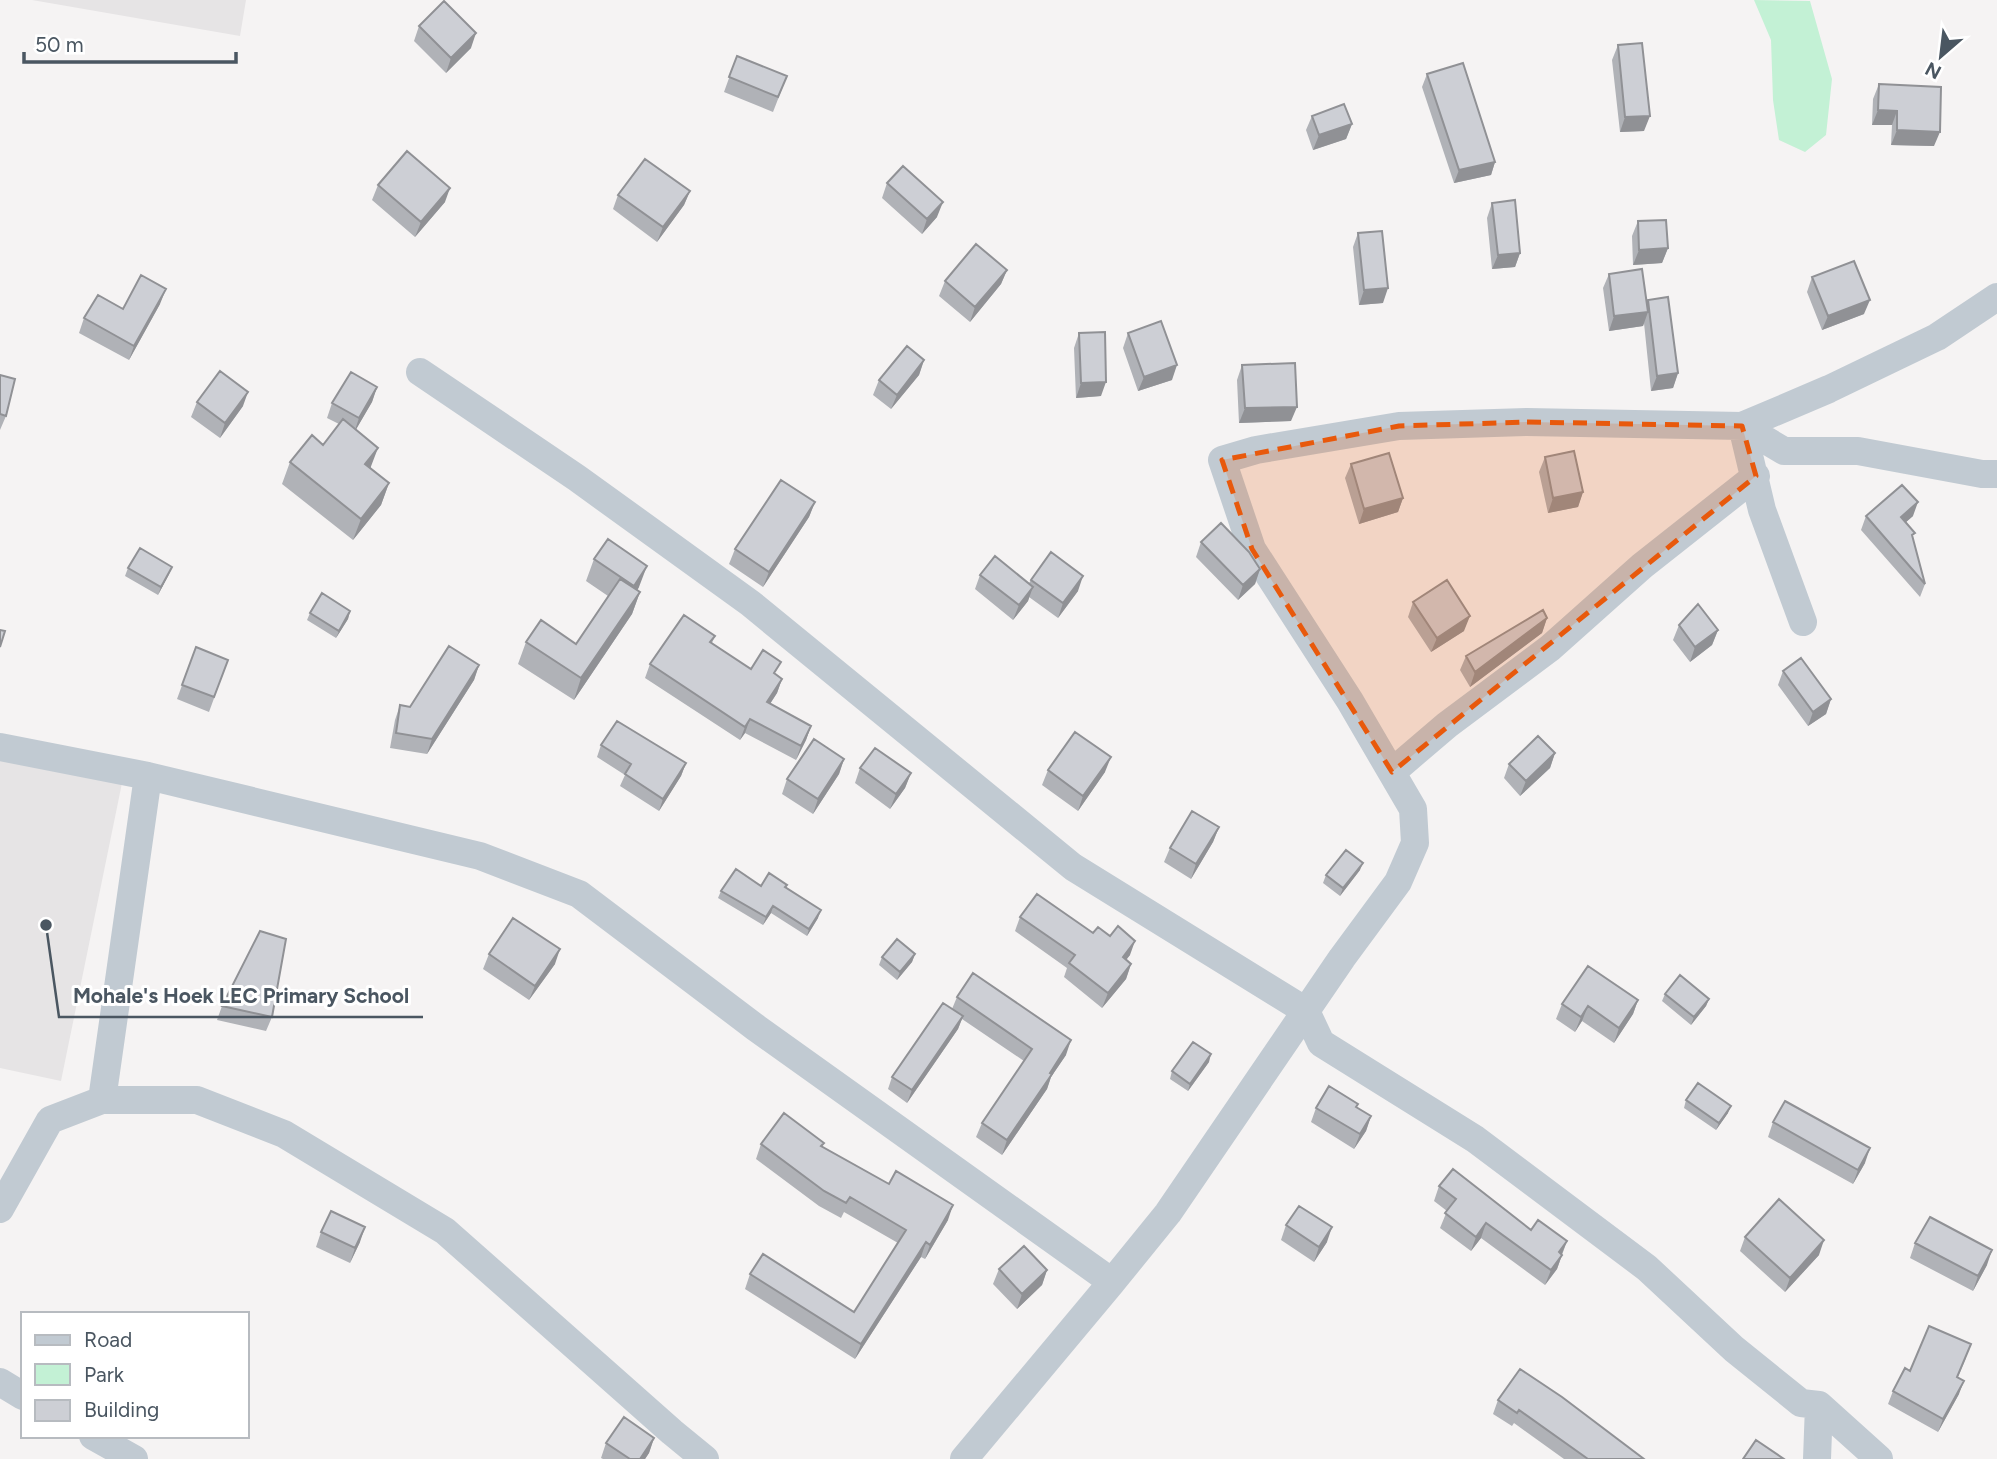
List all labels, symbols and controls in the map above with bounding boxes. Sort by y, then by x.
scale bar [24,21,236,65]
north arrow [1906,21,1976,91]
text: 50 m [35,32,84,57]
text: N [1921,57,1945,84]
callout: Mohale's Hoek LEC Primary School [59,975,423,1017]
text: Mohale's Hoek LEC Primary School [73,983,409,1008]
legend [21,1312,248,1438]
text: Road [84,1327,132,1352]
text: Park [84,1362,125,1387]
text: Building [84,1397,159,1422]

